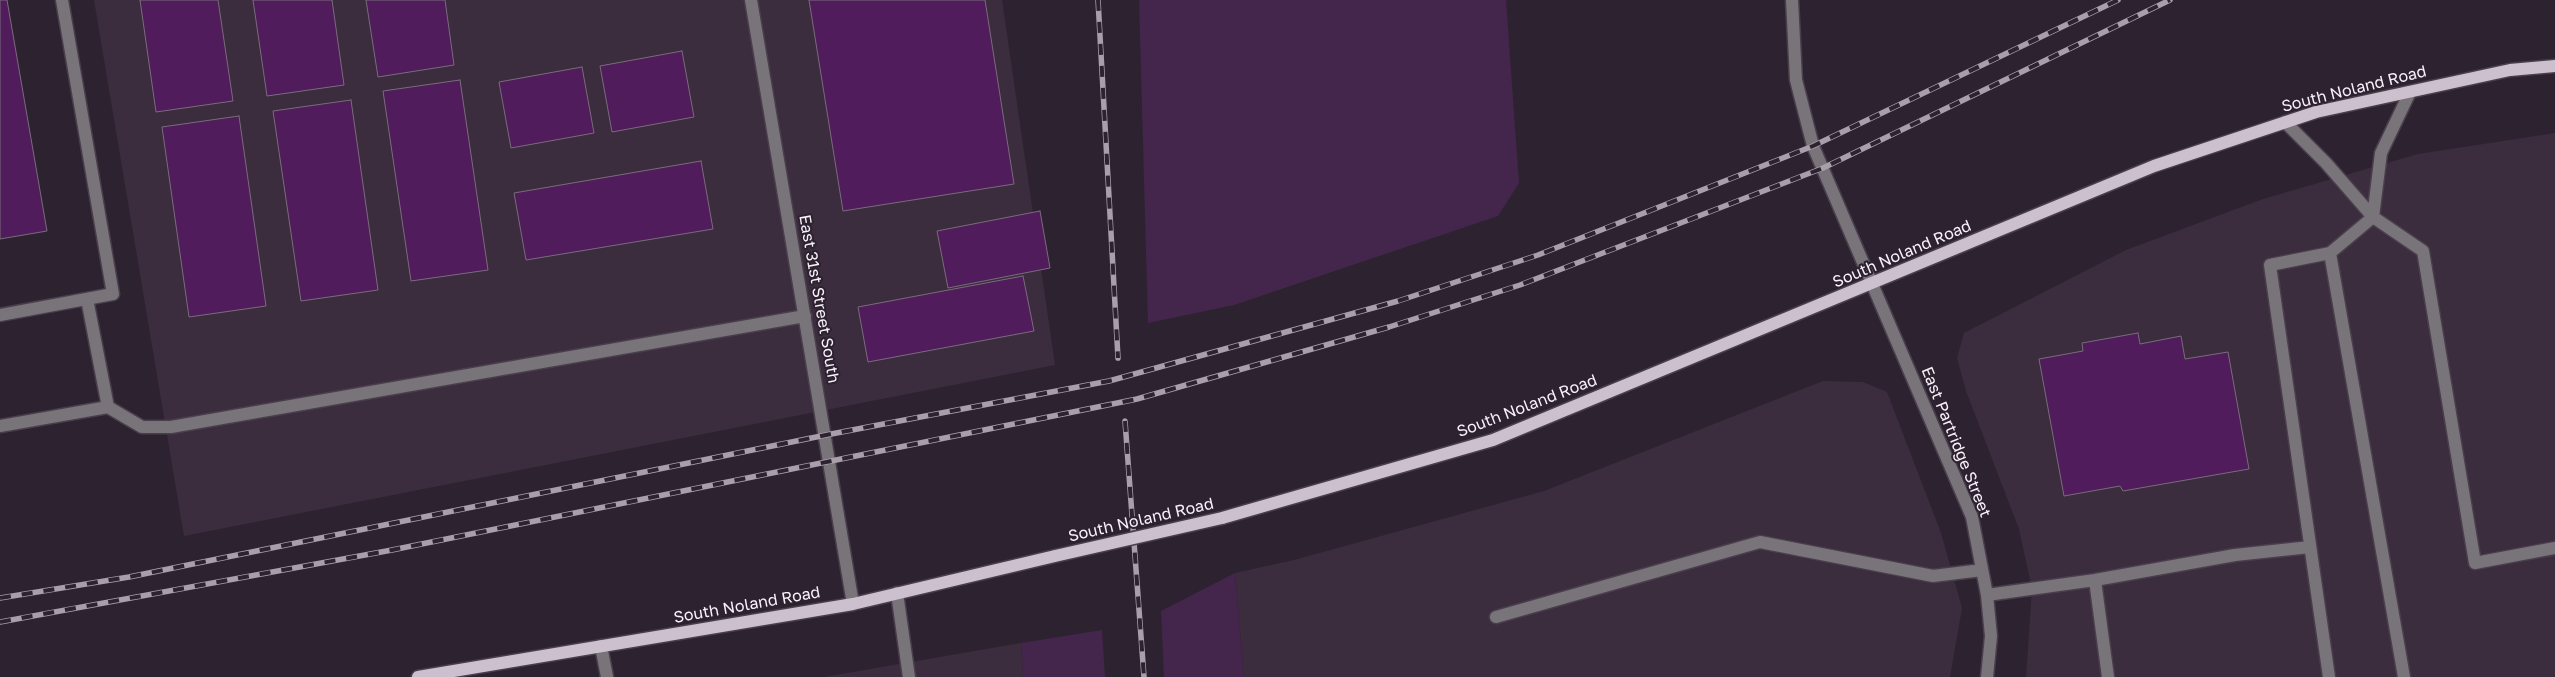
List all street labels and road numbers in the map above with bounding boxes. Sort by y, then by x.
street label: South Noland Road [2280,62,2428,116]
street label: East 31st Street South [795,213,843,385]
street label: South Noland Road [1830,216,1974,292]
street label: East Partridge Street [1917,364,1995,520]
street label: South Noland Road [1454,370,1600,442]
street label: South Noland Road [1066,494,1216,546]
street label: South Noland Road [672,583,822,627]

